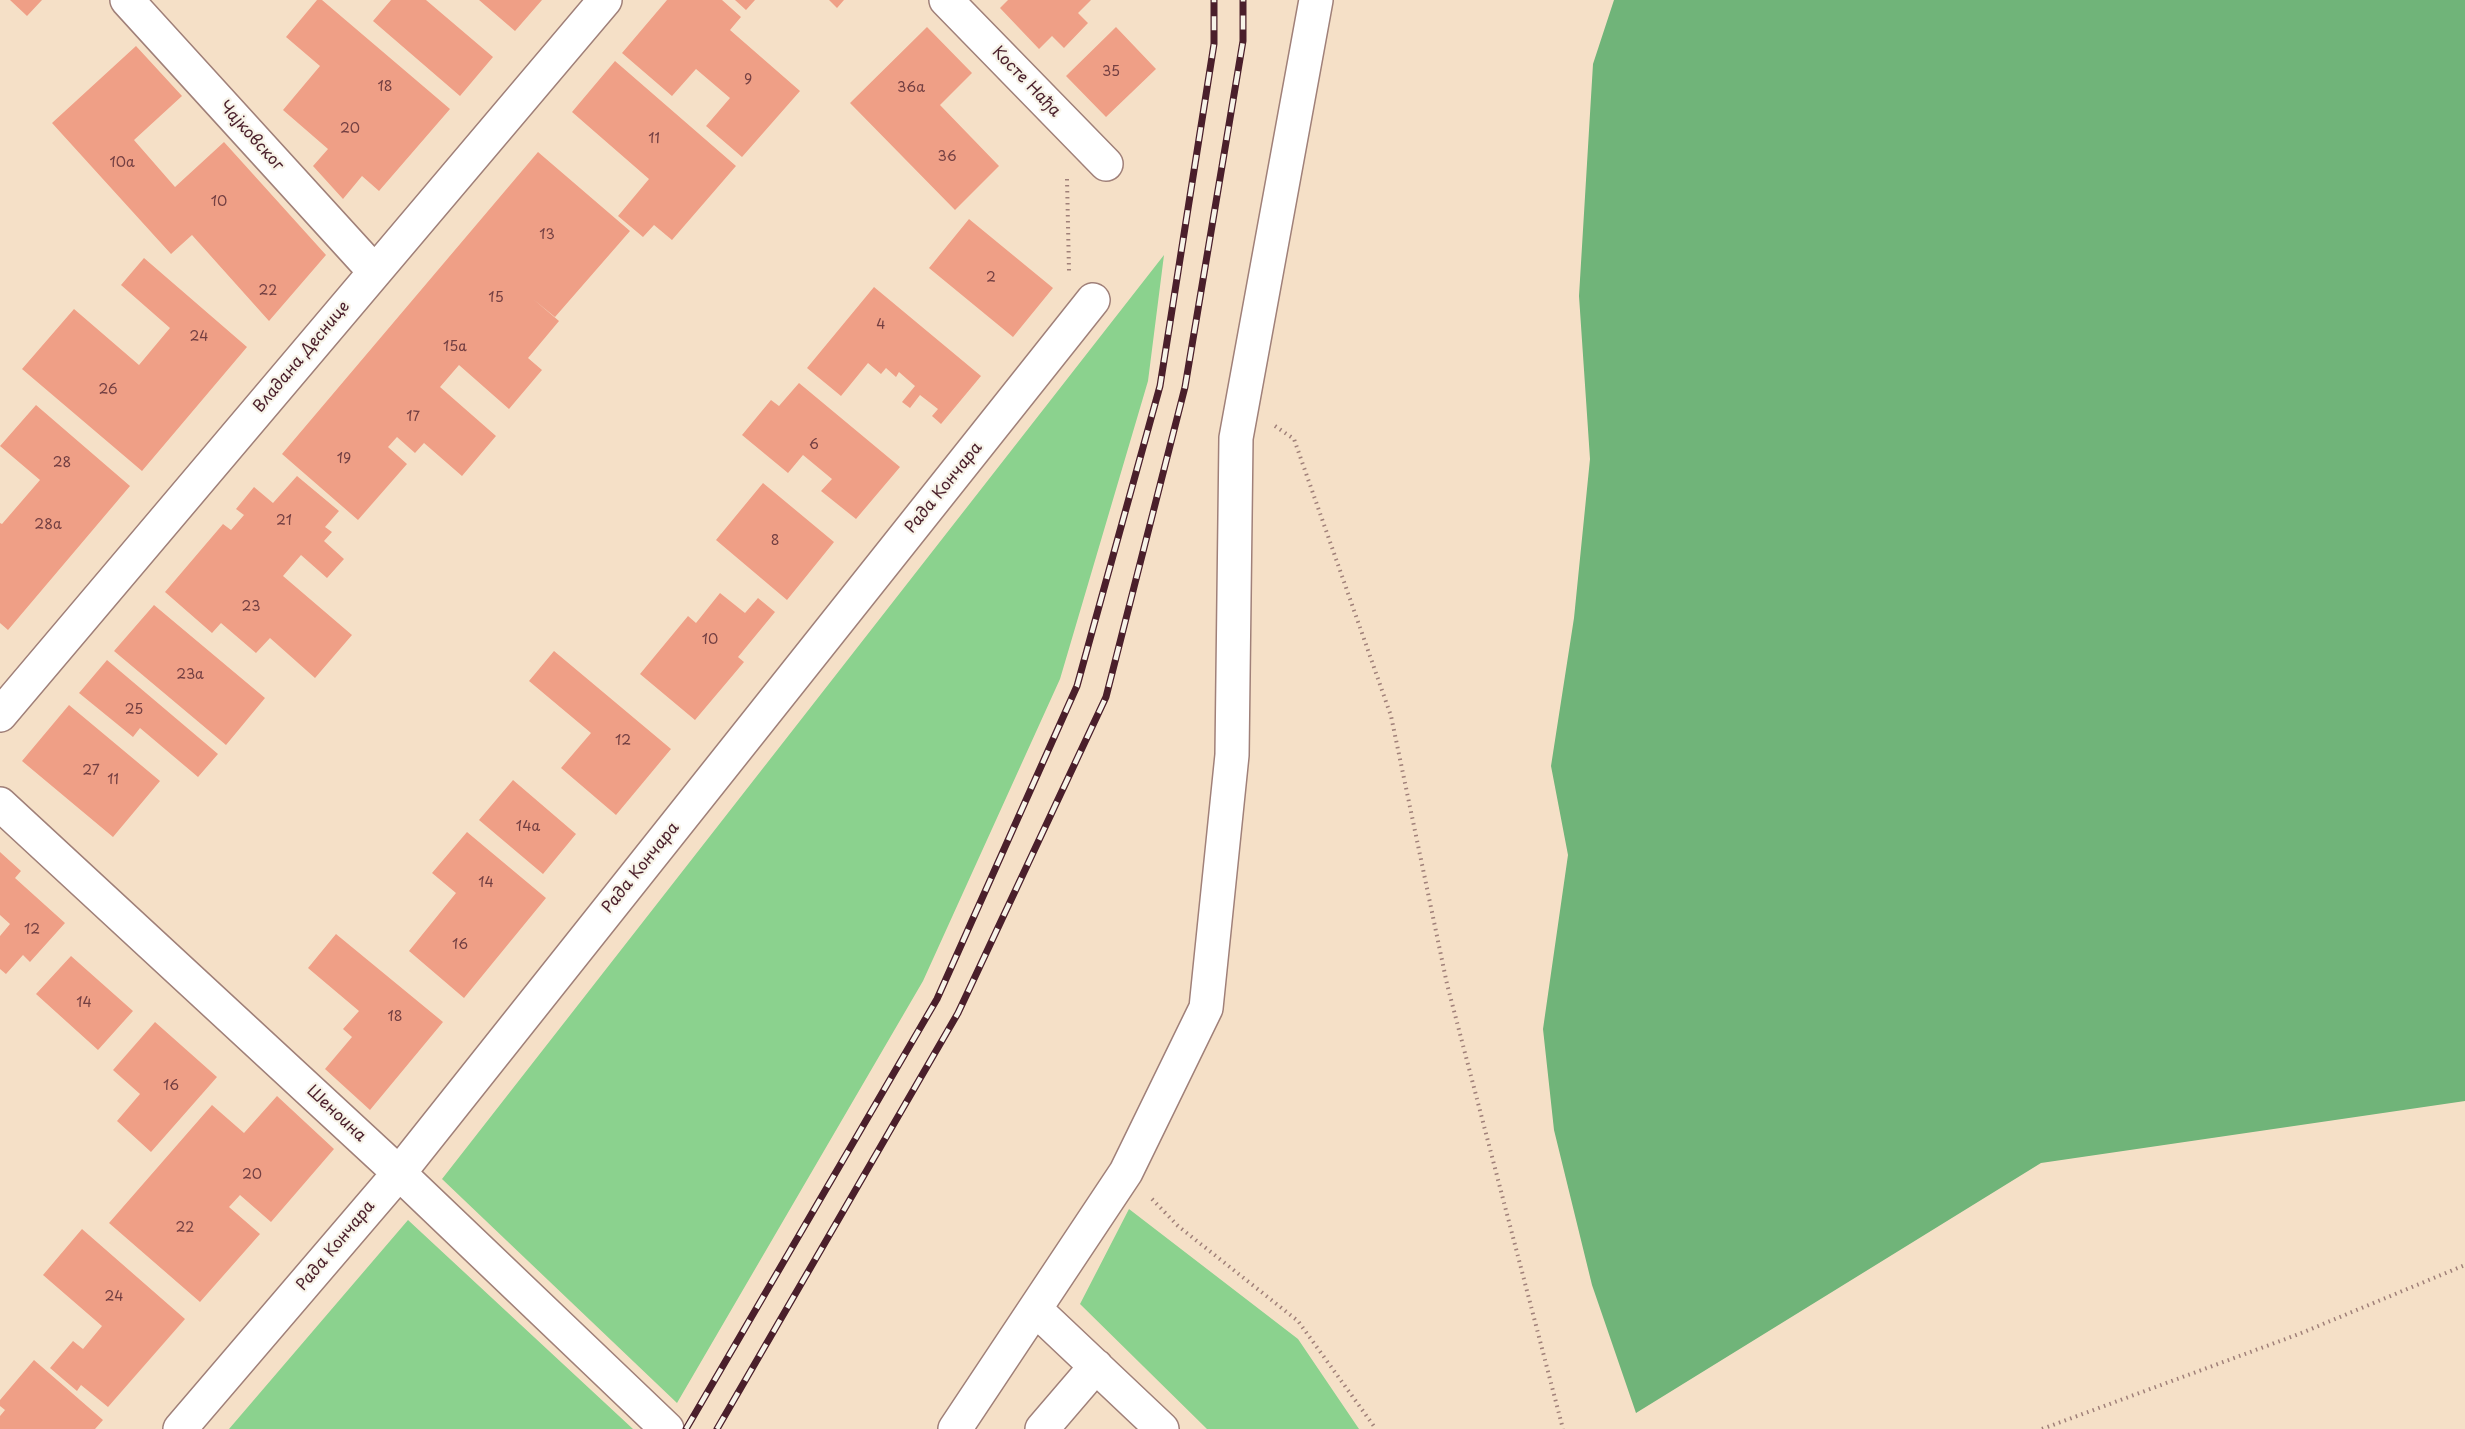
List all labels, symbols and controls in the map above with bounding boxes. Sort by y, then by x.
street label: Косте Нађа [988,43,1064,121]
house number: 35 [1102,64,1120,80]
house number: 9 [744,72,752,88]
house number: 18 [377,79,393,95]
house number: 36a [897,80,925,96]
street label: Чајковског [215,97,287,175]
house number: 20 [340,121,360,137]
house number: 11 [648,131,660,147]
house number: 36 [937,149,957,165]
house number: 10a [109,155,135,171]
house number: 10 [211,194,227,210]
house number: 13 [539,227,555,243]
house number: 2 [986,270,996,286]
house number: 22 [259,283,277,299]
house number: 15 [488,290,504,306]
street label: Владана Деснице [250,297,354,417]
house number: 4 [876,317,886,333]
house number: 24 [190,329,208,345]
house number: 15a [443,339,467,355]
house number: 26 [98,382,118,398]
house number: 17 [406,409,420,425]
house number: 6 [809,437,819,453]
street label: Рада Кончара [901,439,987,537]
house number: 19 [337,451,351,467]
house number: 28 [53,455,71,471]
house number: 21 [276,513,292,529]
house number: 28a [34,517,62,533]
house number: 8 [771,533,779,549]
house number: 23 [242,599,260,615]
house number: 10 [702,632,718,648]
house number: 23a [176,667,204,683]
house number: 25 [125,702,143,718]
house number: 12 [615,733,631,749]
house number: 27 [82,763,100,779]
house number: 11 [107,772,119,788]
house number: 14a [516,819,540,835]
street label: Рада Кончара [598,819,684,917]
house number: 14 [478,875,494,891]
house number: 12 [24,922,40,938]
house number: 16 [452,937,468,953]
house number: 14 [76,995,92,1011]
house number: 18 [387,1009,403,1025]
house number: 16 [163,1078,179,1094]
street label: Шеноина [302,1082,370,1146]
house number: 20 [242,1167,262,1183]
street label: Рада Кончара [293,1197,379,1295]
house number: 22 [176,1220,194,1236]
house number: 24 [105,1289,123,1305]

